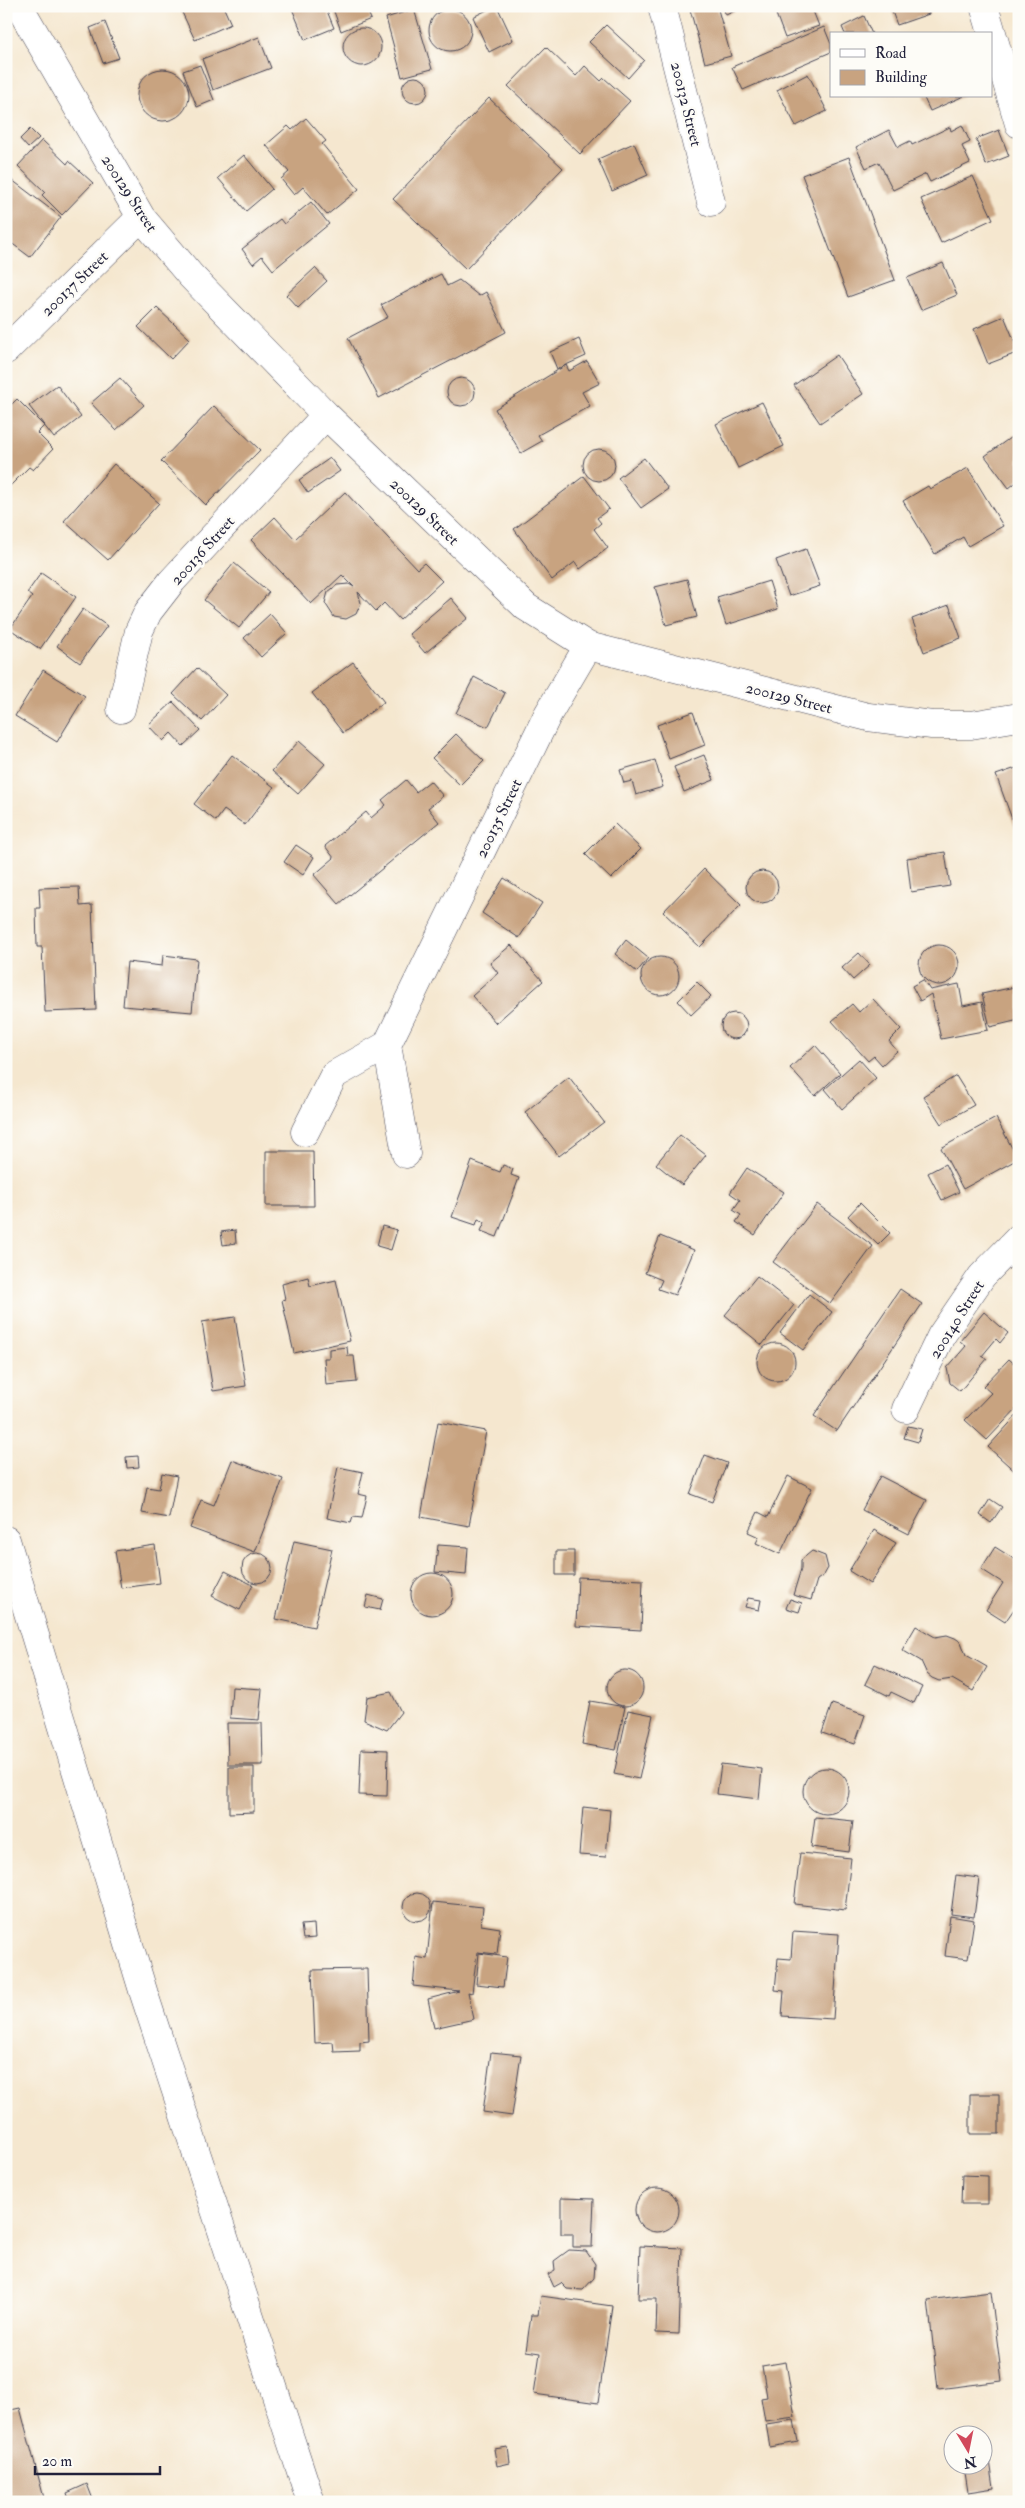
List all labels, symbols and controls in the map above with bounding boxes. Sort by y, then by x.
legend [830,32,992,98]
text: Road [875,44,907,63]
street label: 200132 Street [666,60,706,149]
text: Building [875,68,927,87]
street label: 200129 Street [97,151,162,236]
street label: 200137 Street [37,247,112,321]
street label: 200129 Street [386,474,463,550]
street label: 200136 Street [166,512,239,589]
street label: 200129 Street [743,678,834,718]
street label: 200135 Street [471,776,527,861]
street label: 200140 Street [925,1277,989,1363]
north arrow [942,2426,992,2476]
scale bar [35,2443,160,2475]
text: 20 m [42,2452,72,2471]
text: N [962,2453,979,2472]

